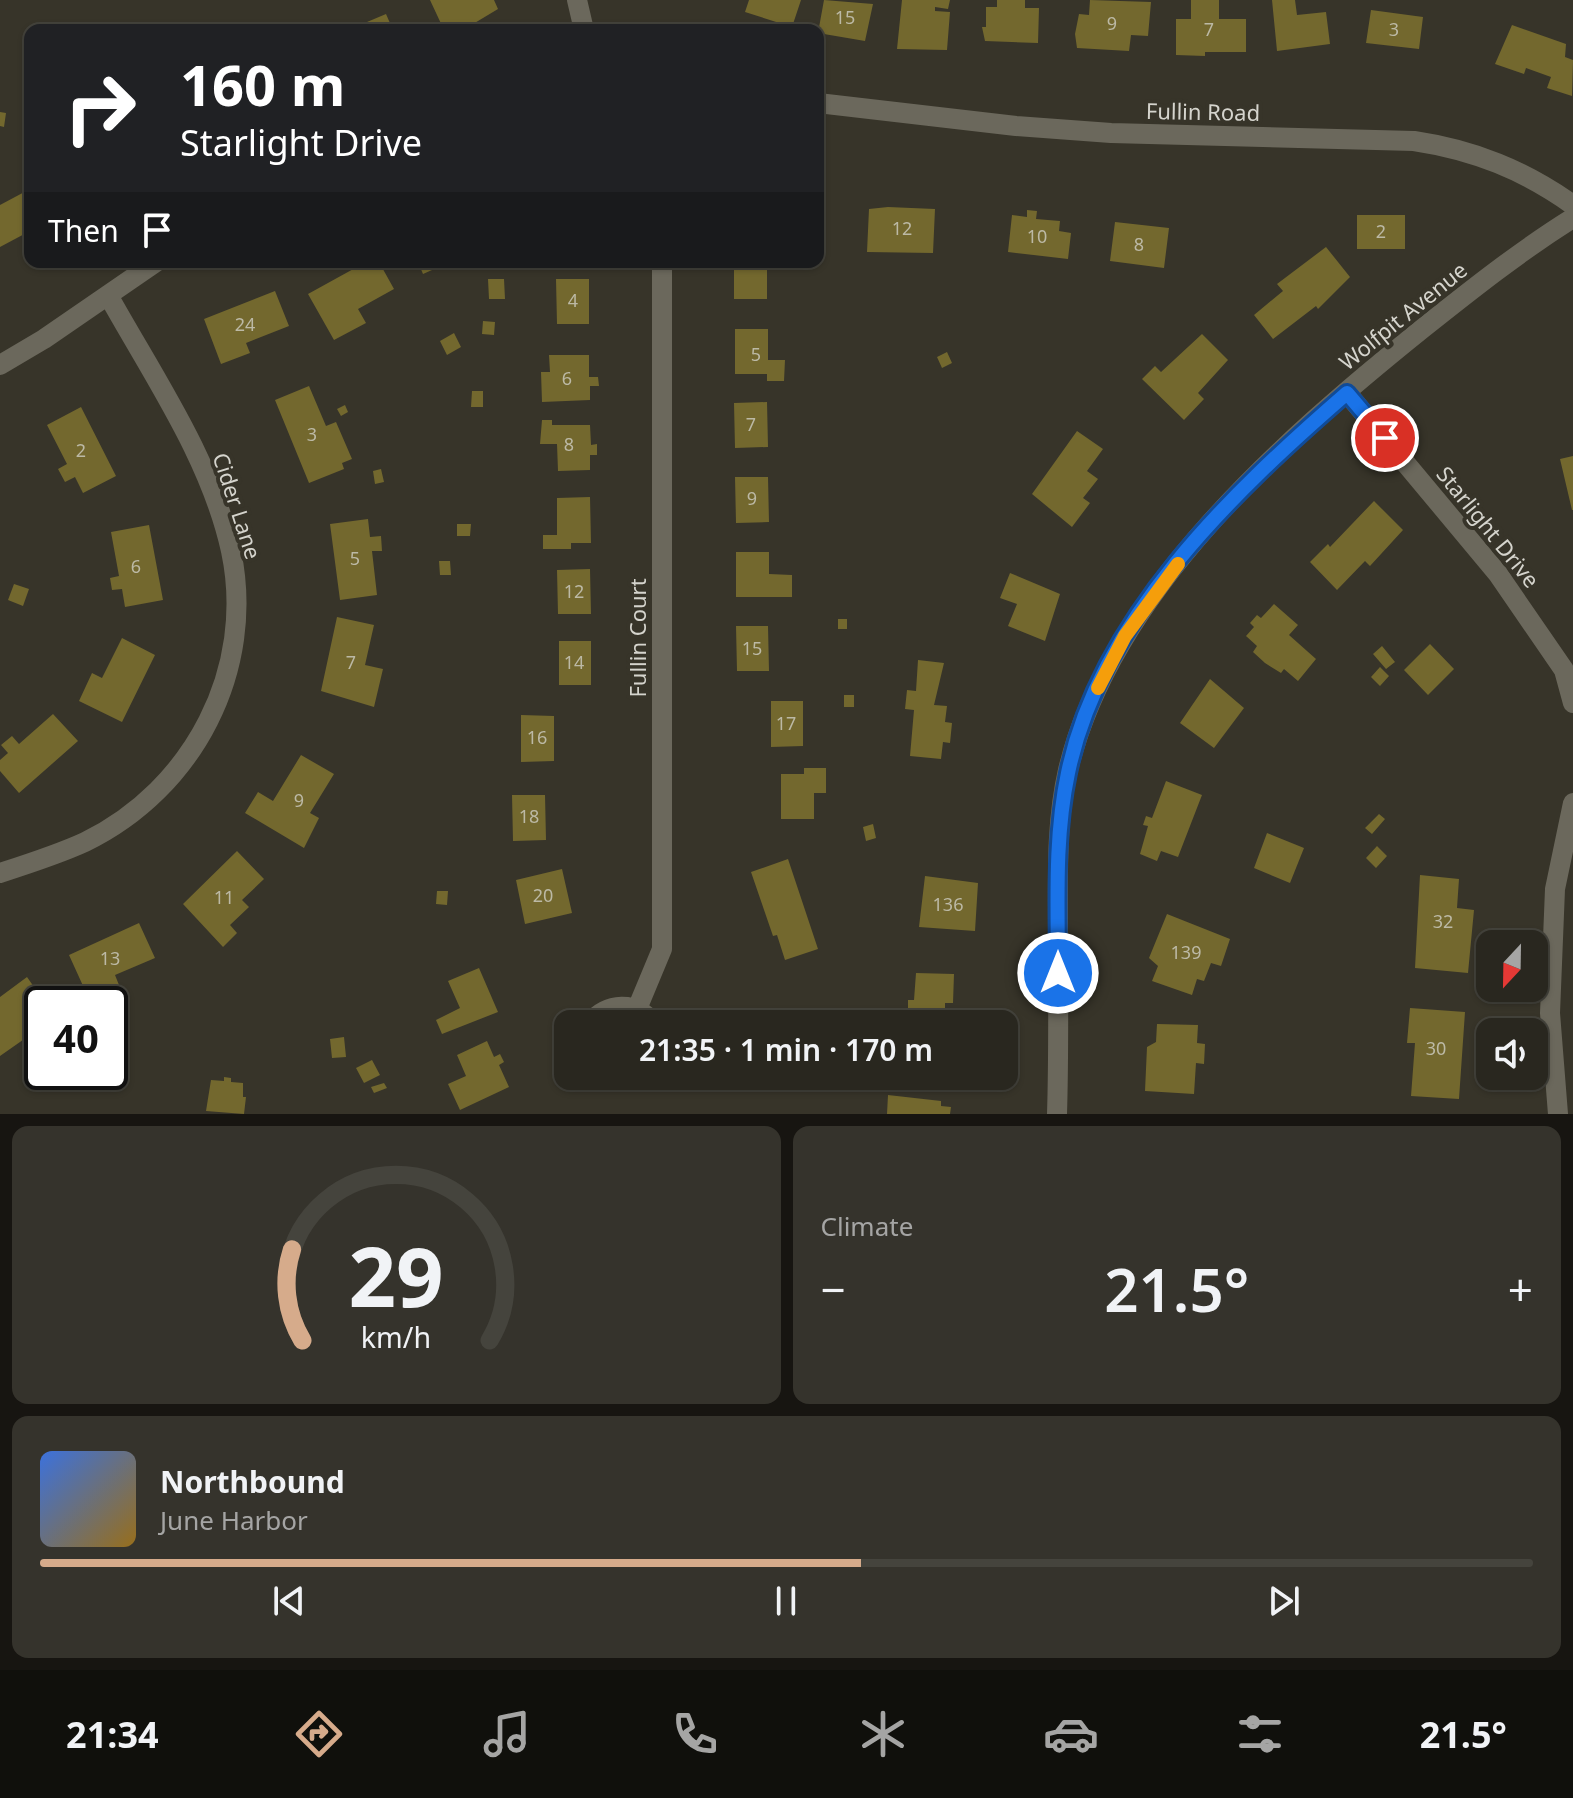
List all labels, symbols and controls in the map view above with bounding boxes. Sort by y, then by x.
house number: 15 [835,5,855,29]
house number: 9 [1107,11,1117,35]
house number: 7 [1204,17,1214,41]
house number: 3 [1389,17,1399,41]
text: 160 m [180,46,345,122]
icon: right [48,56,152,160]
street label: Fullin Road [1146,95,1260,127]
text: Starlight Drive [180,118,422,167]
icon: arrive [135,208,179,252]
text: Then [48,210,119,251]
house number: 12 [892,216,912,240]
house number: 2 [1376,219,1386,243]
house number: 10 [1027,224,1047,248]
house number: 8 [1134,232,1144,256]
street label: Wolfpit Avenue [1332,254,1473,376]
house number: 4 [568,288,578,312]
house number: 24 [235,312,255,336]
house number: 5 [751,342,761,366]
house number: 6 [562,366,572,390]
pin [1351,404,1419,472]
house number: 7 [746,412,756,436]
icon: arrive [1363,416,1407,460]
house number: 3 [307,422,317,446]
house number: 8 [564,432,574,456]
house number: 2 [76,438,86,462]
street label: Cider Lane [207,449,269,563]
street label: Starlight Drive [1431,459,1547,593]
house number: 9 [747,486,757,510]
house number: 5 [350,546,360,570]
house number: 6 [131,554,141,578]
street label: Fullin Court [622,578,652,698]
house number: 12 [564,579,584,603]
house number: 15 [742,636,762,660]
house number: 7 [346,650,356,674]
house number: 14 [564,650,584,674]
house number: 17 [776,711,796,735]
house number: 16 [527,725,547,749]
house number: 9 [294,788,304,812]
house number: 18 [519,804,539,828]
house number: 20 [533,883,553,907]
house number: 11 [214,885,234,909]
house number: 136 [933,892,963,916]
house number: 32 [1433,909,1453,933]
north arrow [1476,930,1548,1002]
map controls [1476,930,1548,1090]
position arrow [1016,931,1100,1015]
house number: 139 [1171,940,1201,964]
house number: 13 [100,946,120,970]
speed limit sign: 40 [24,986,128,1090]
button: sound [1476,1018,1548,1090]
text: 21:35 · 1 min · 170 m [639,1029,933,1070]
house number: 30 [1426,1036,1446,1060]
text: Climate [821,1208,913,1244]
text: 29 [349,1218,444,1331]
text: 21.5° [1104,1248,1249,1330]
text: − [821,1259,846,1319]
text: + [1508,1259,1533,1319]
text: km/h [361,1317,431,1356]
text: Northbound [160,1461,345,1502]
text: June Harbor [160,1502,308,1538]
icon: previous [267,1579,311,1623]
icon: pause [764,1579,808,1623]
icon: next [1262,1579,1306,1623]
icon: directions [291,1706,347,1762]
icon: music [479,1706,535,1762]
icon: phone [667,1706,723,1762]
icon: climate [855,1706,911,1762]
icon: car [1043,1706,1099,1762]
icon: filters [1232,1706,1288,1762]
text: 21:34 [66,1710,159,1759]
text: 21.5° [1420,1710,1507,1759]

